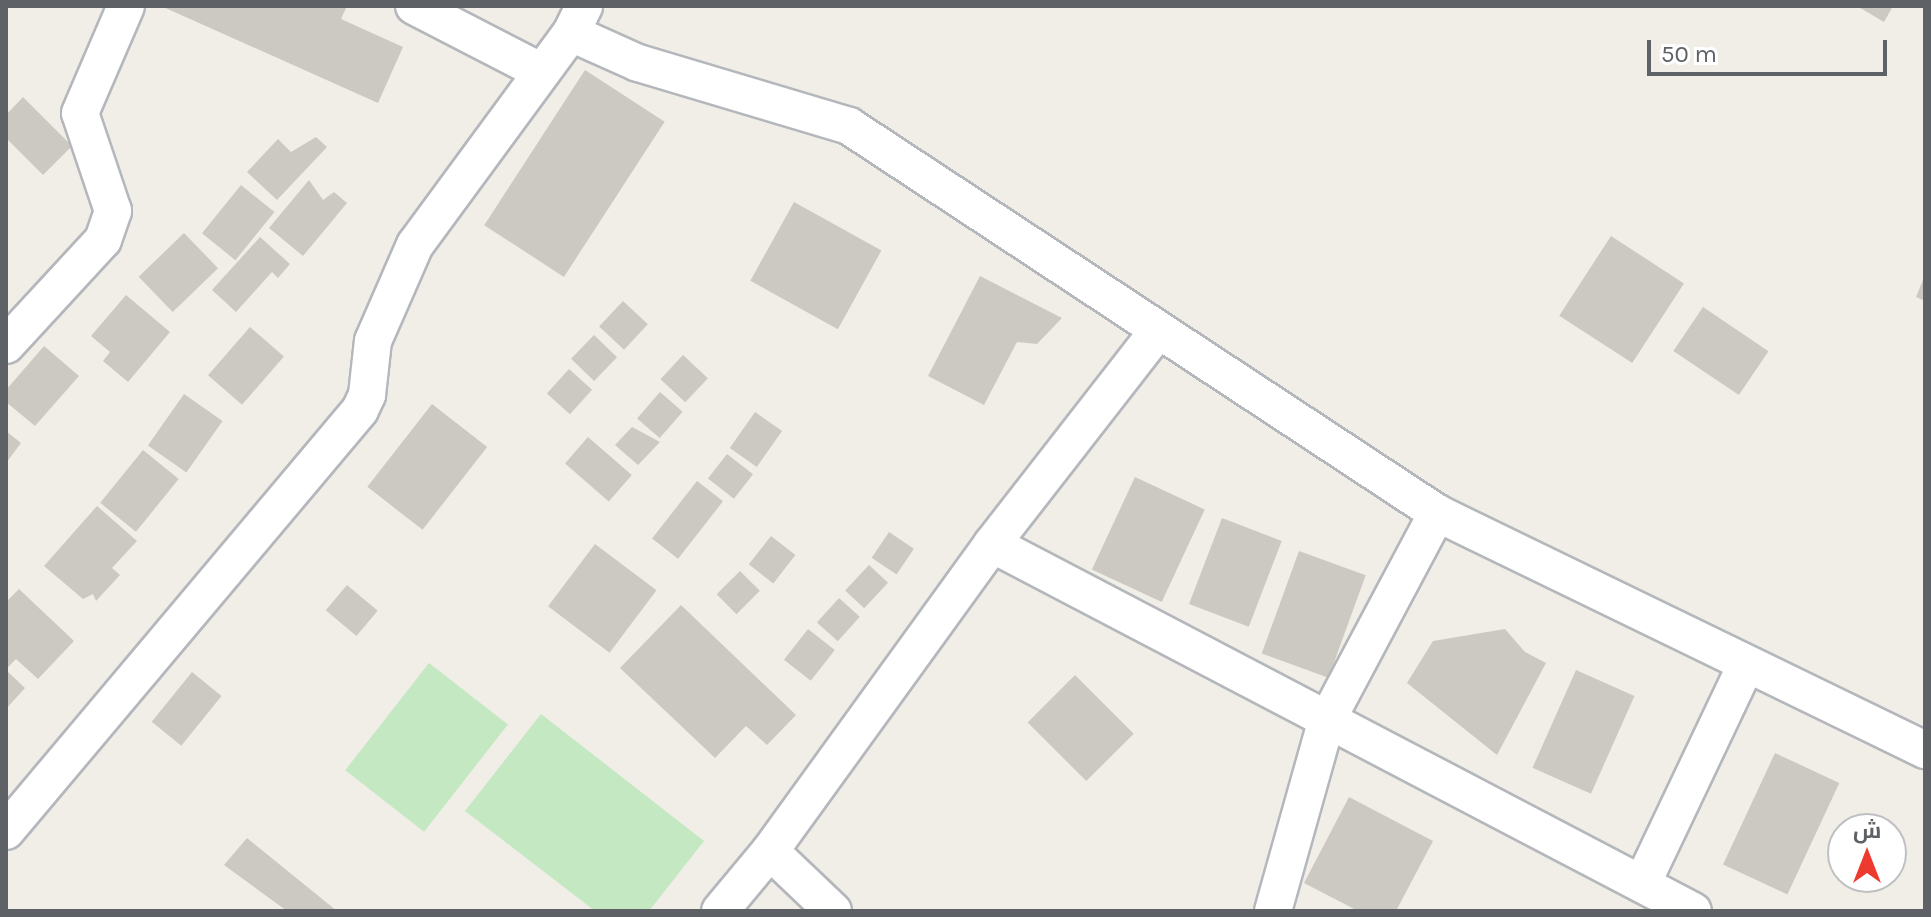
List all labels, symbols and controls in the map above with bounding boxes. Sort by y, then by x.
scale bar [1651,24,1891,74]
text: 50 m [1661,40,1717,68]
north arrow [1827,813,1907,893]
text: ش [1853,818,1881,844]

